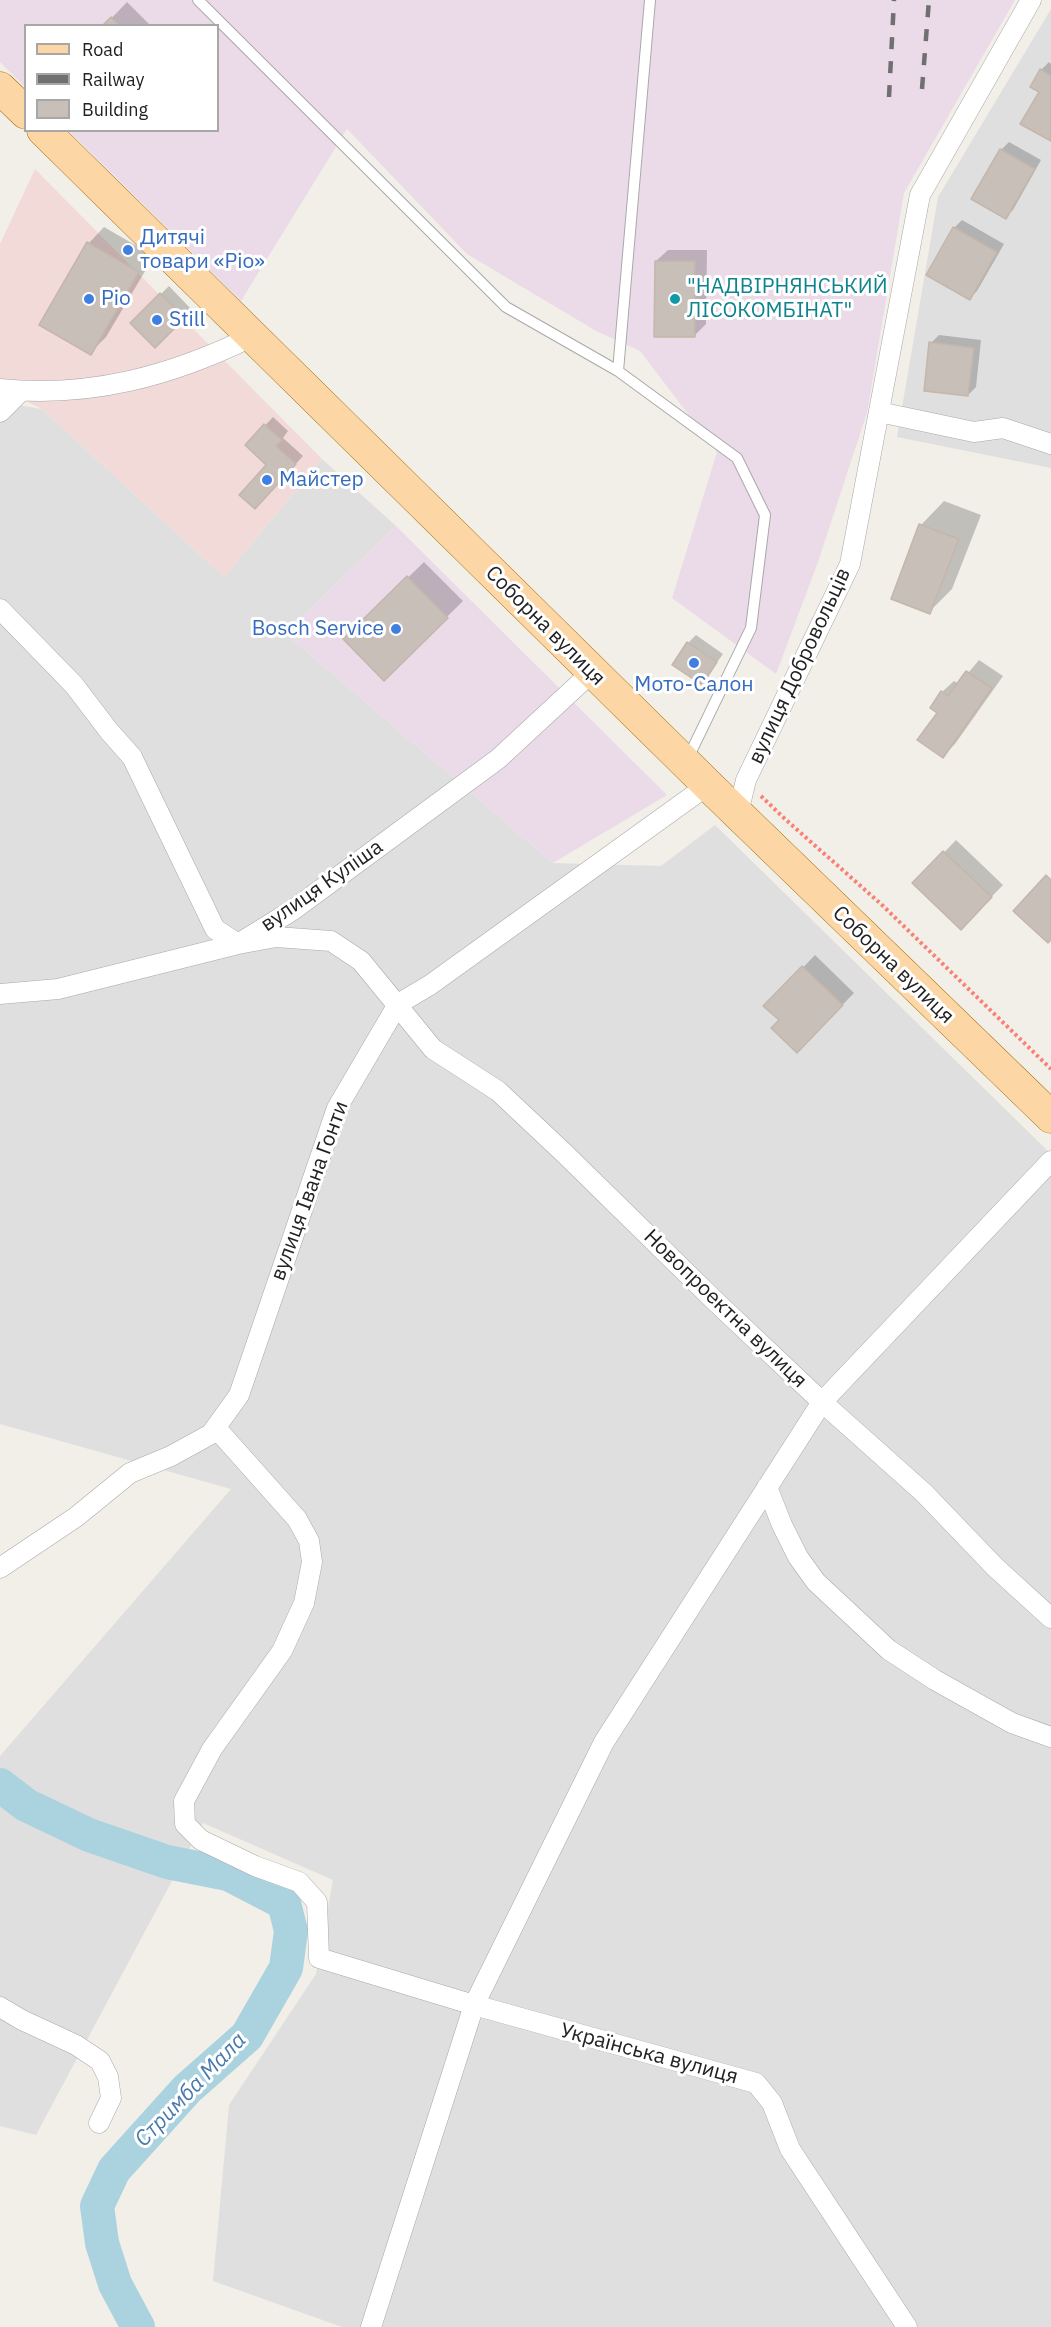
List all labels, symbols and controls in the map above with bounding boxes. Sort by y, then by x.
legend [24,24,219,132]
text: Road [82,38,123,61]
text: Railway [82,68,144,91]
text: Building [82,98,148,121]
place label: Дитячі товари «Ріо» [140,225,265,275]
marker: Дитячі товари «Ріо» [121,243,135,257]
place label: "НАДВІРНЯНСЬКИЙ ЛІСОКОМБІНАТ" [687,274,888,324]
place label: Ріо [101,286,131,312]
marker: Ріо [82,292,96,306]
marker: "НАДВІРНЯНСЬКИЙ ЛІСОКОМБІНАТ" [668,292,682,306]
place label: Still [169,307,205,333]
marker: Still [150,313,164,327]
place label: Майстер [279,467,364,493]
marker: Майстер [260,473,274,487]
street label: Соборна вулиця [480,561,610,691]
street label: вулиця Добровольців [744,564,856,768]
place label: Bosch Service [252,616,384,642]
marker: Bosch Service [389,622,403,636]
marker: Мото-Салон [687,656,701,670]
place label: Мото-Салон [634,672,754,698]
street label: вулиця Куліша [256,835,388,937]
street label: Соборна вулиця [827,901,959,1029]
street label: вулиця Івана Гонти [266,1098,354,1284]
street label: Новопроектна вулиця [638,1224,812,1394]
street label: Українська вулиця [557,2018,741,2090]
water label: Стримба Мала [130,2027,252,2153]

